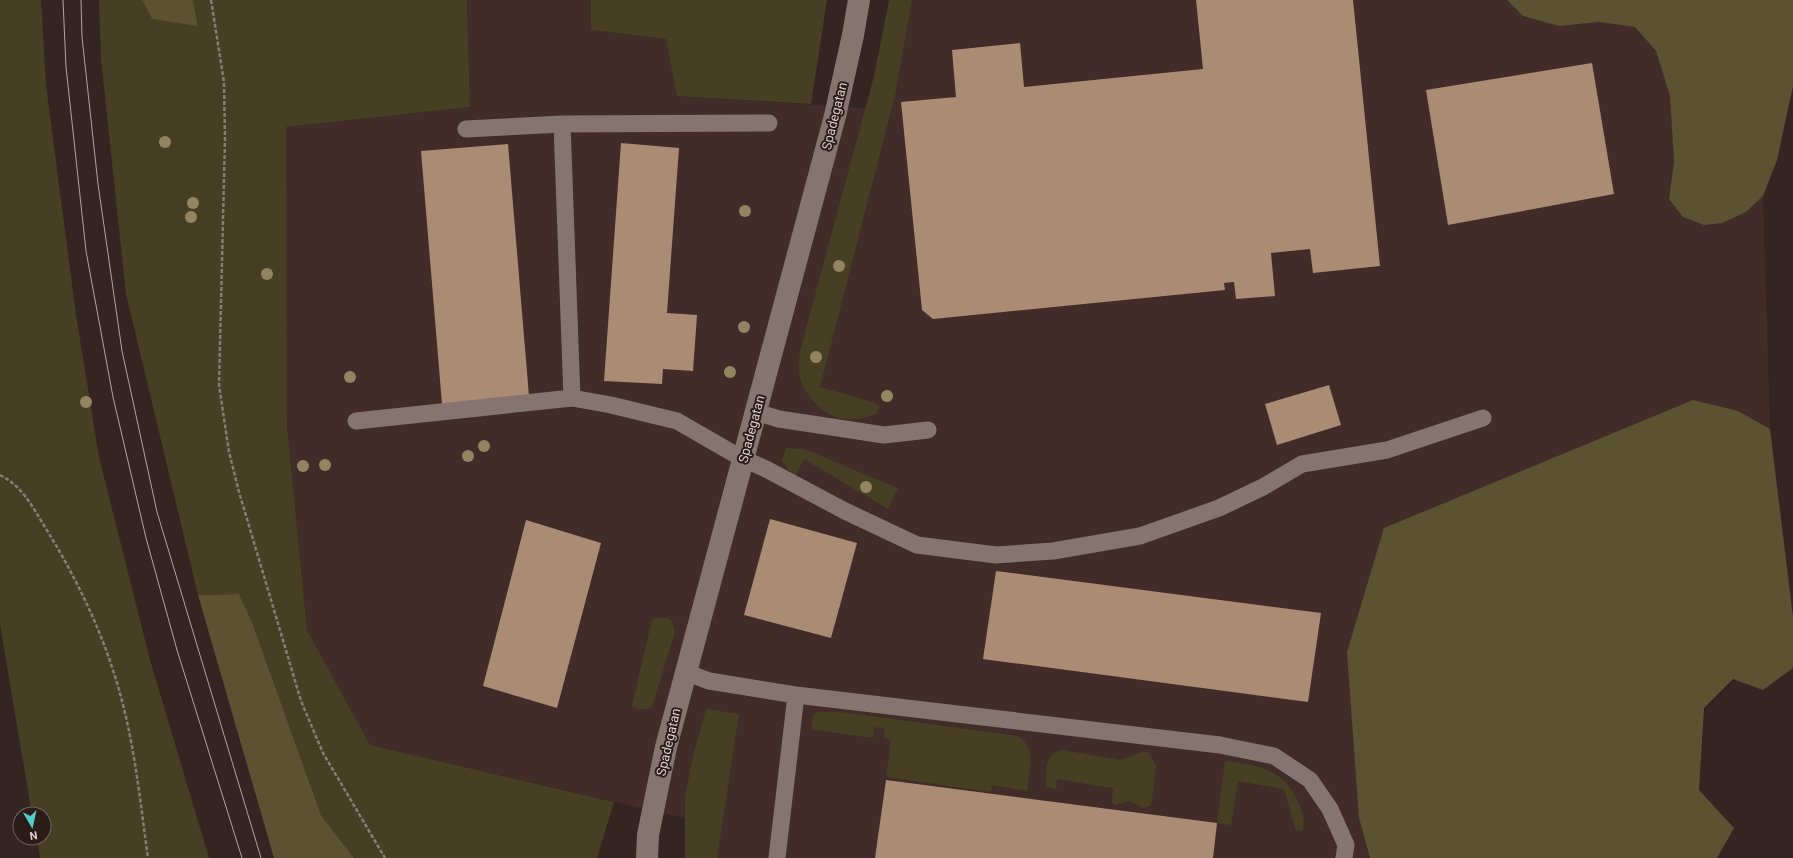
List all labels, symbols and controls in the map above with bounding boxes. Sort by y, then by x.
street label: Spadegatan [819,81,850,152]
street label: Spadegatan [735,394,768,464]
street label: Spadegatan [653,707,684,778]
north arrow [12,806,52,846]
text: N [28,828,38,842]

